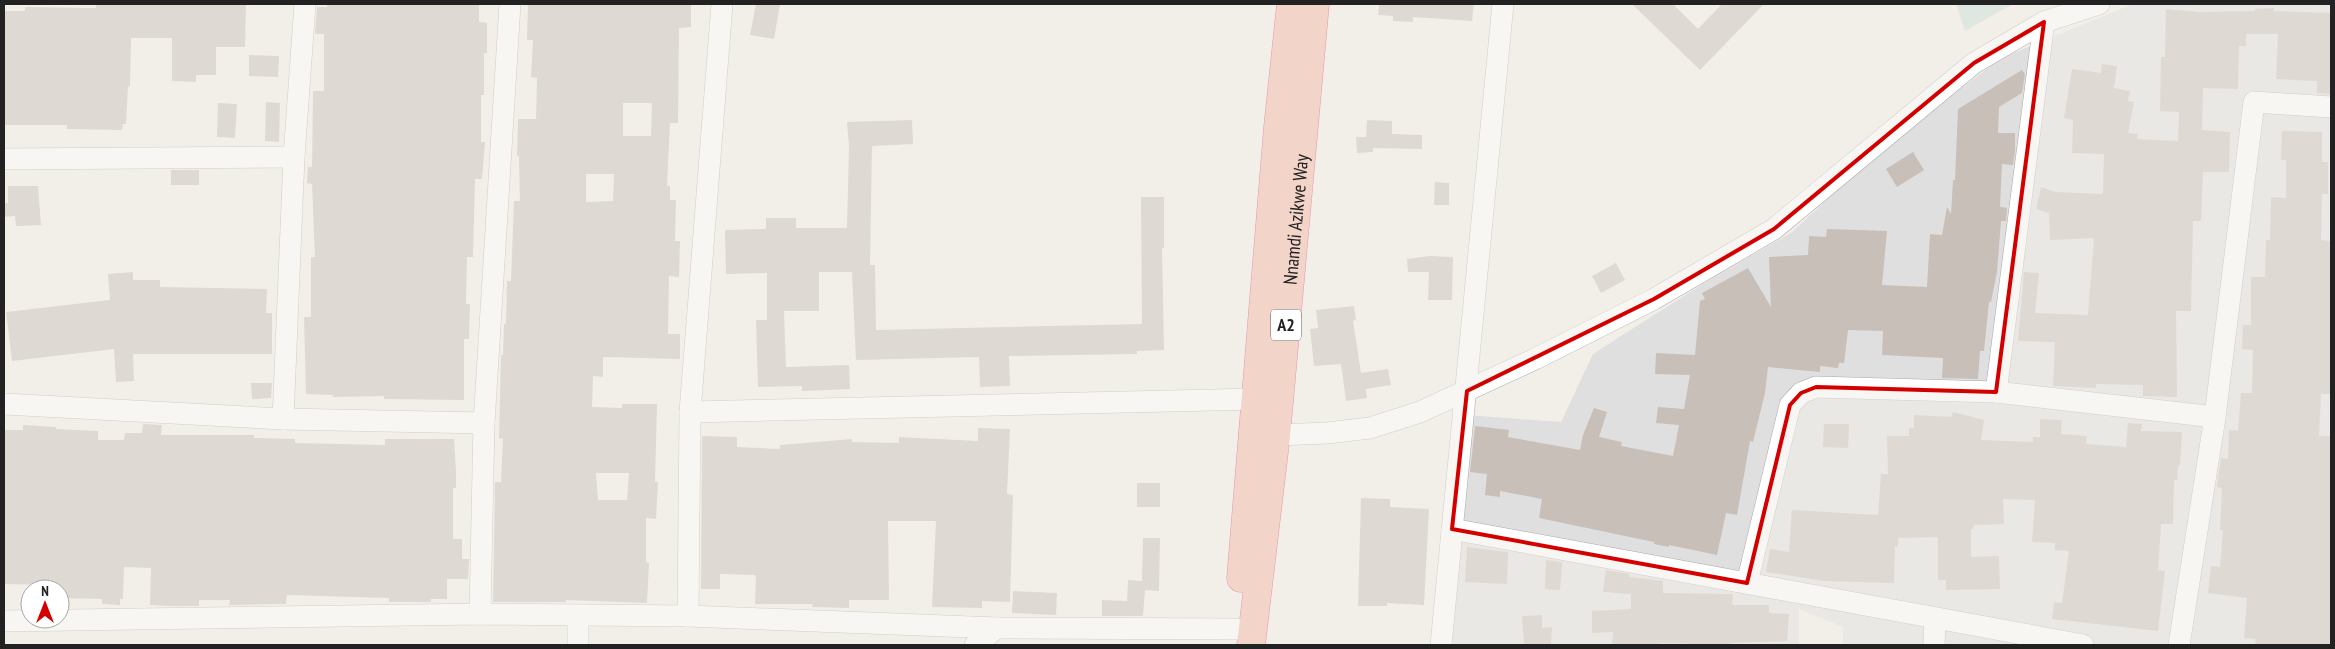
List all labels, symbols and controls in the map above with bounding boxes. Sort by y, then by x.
street label: Nnamdi Azikwe Way [1278,152,1313,286]
road number: A2 [1271,310,1301,340]
north arrow [20,579,70,629]
text: N [41,582,49,600]

